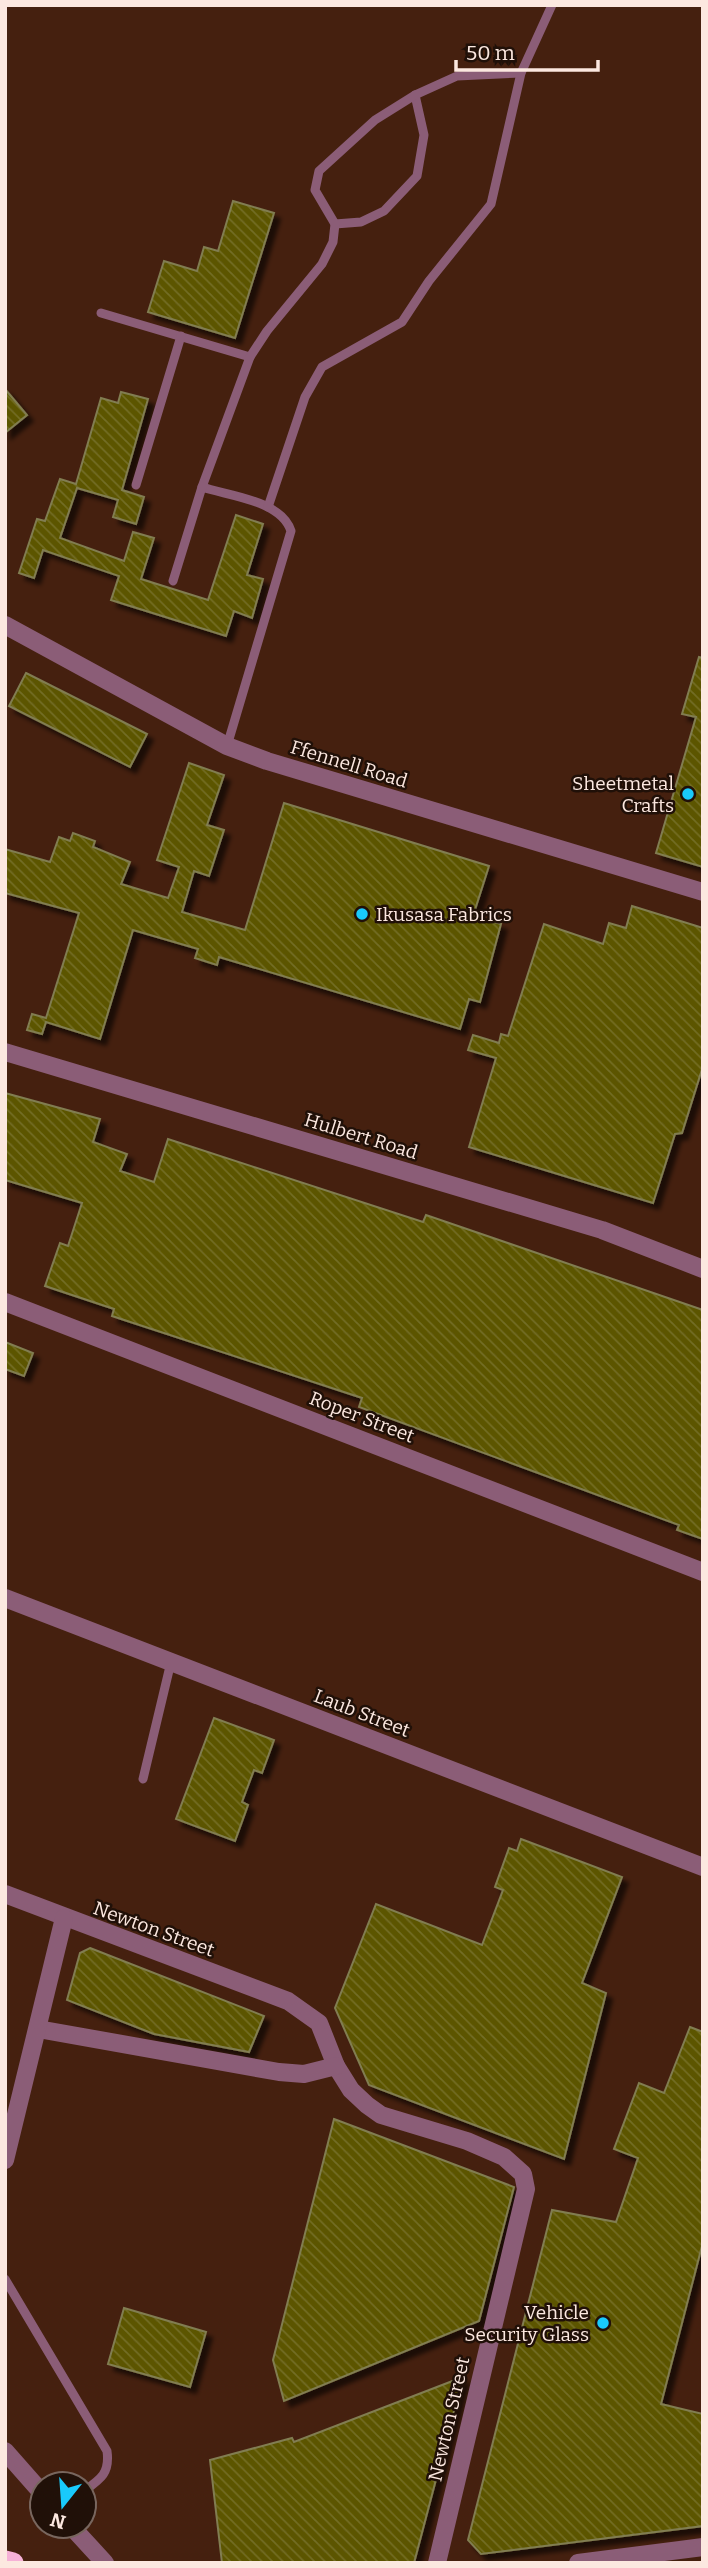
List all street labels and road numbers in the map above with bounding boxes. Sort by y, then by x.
street label: Ffennell Road [288,735,410,793]
street label: Hulbert Road [301,1108,421,1164]
street label: Roper Street [306,1386,418,1448]
street label: Laub Street [311,1684,413,1742]
street label: Newton Street [90,1896,218,1962]
street label: Newton Street [423,2354,475,2484]

